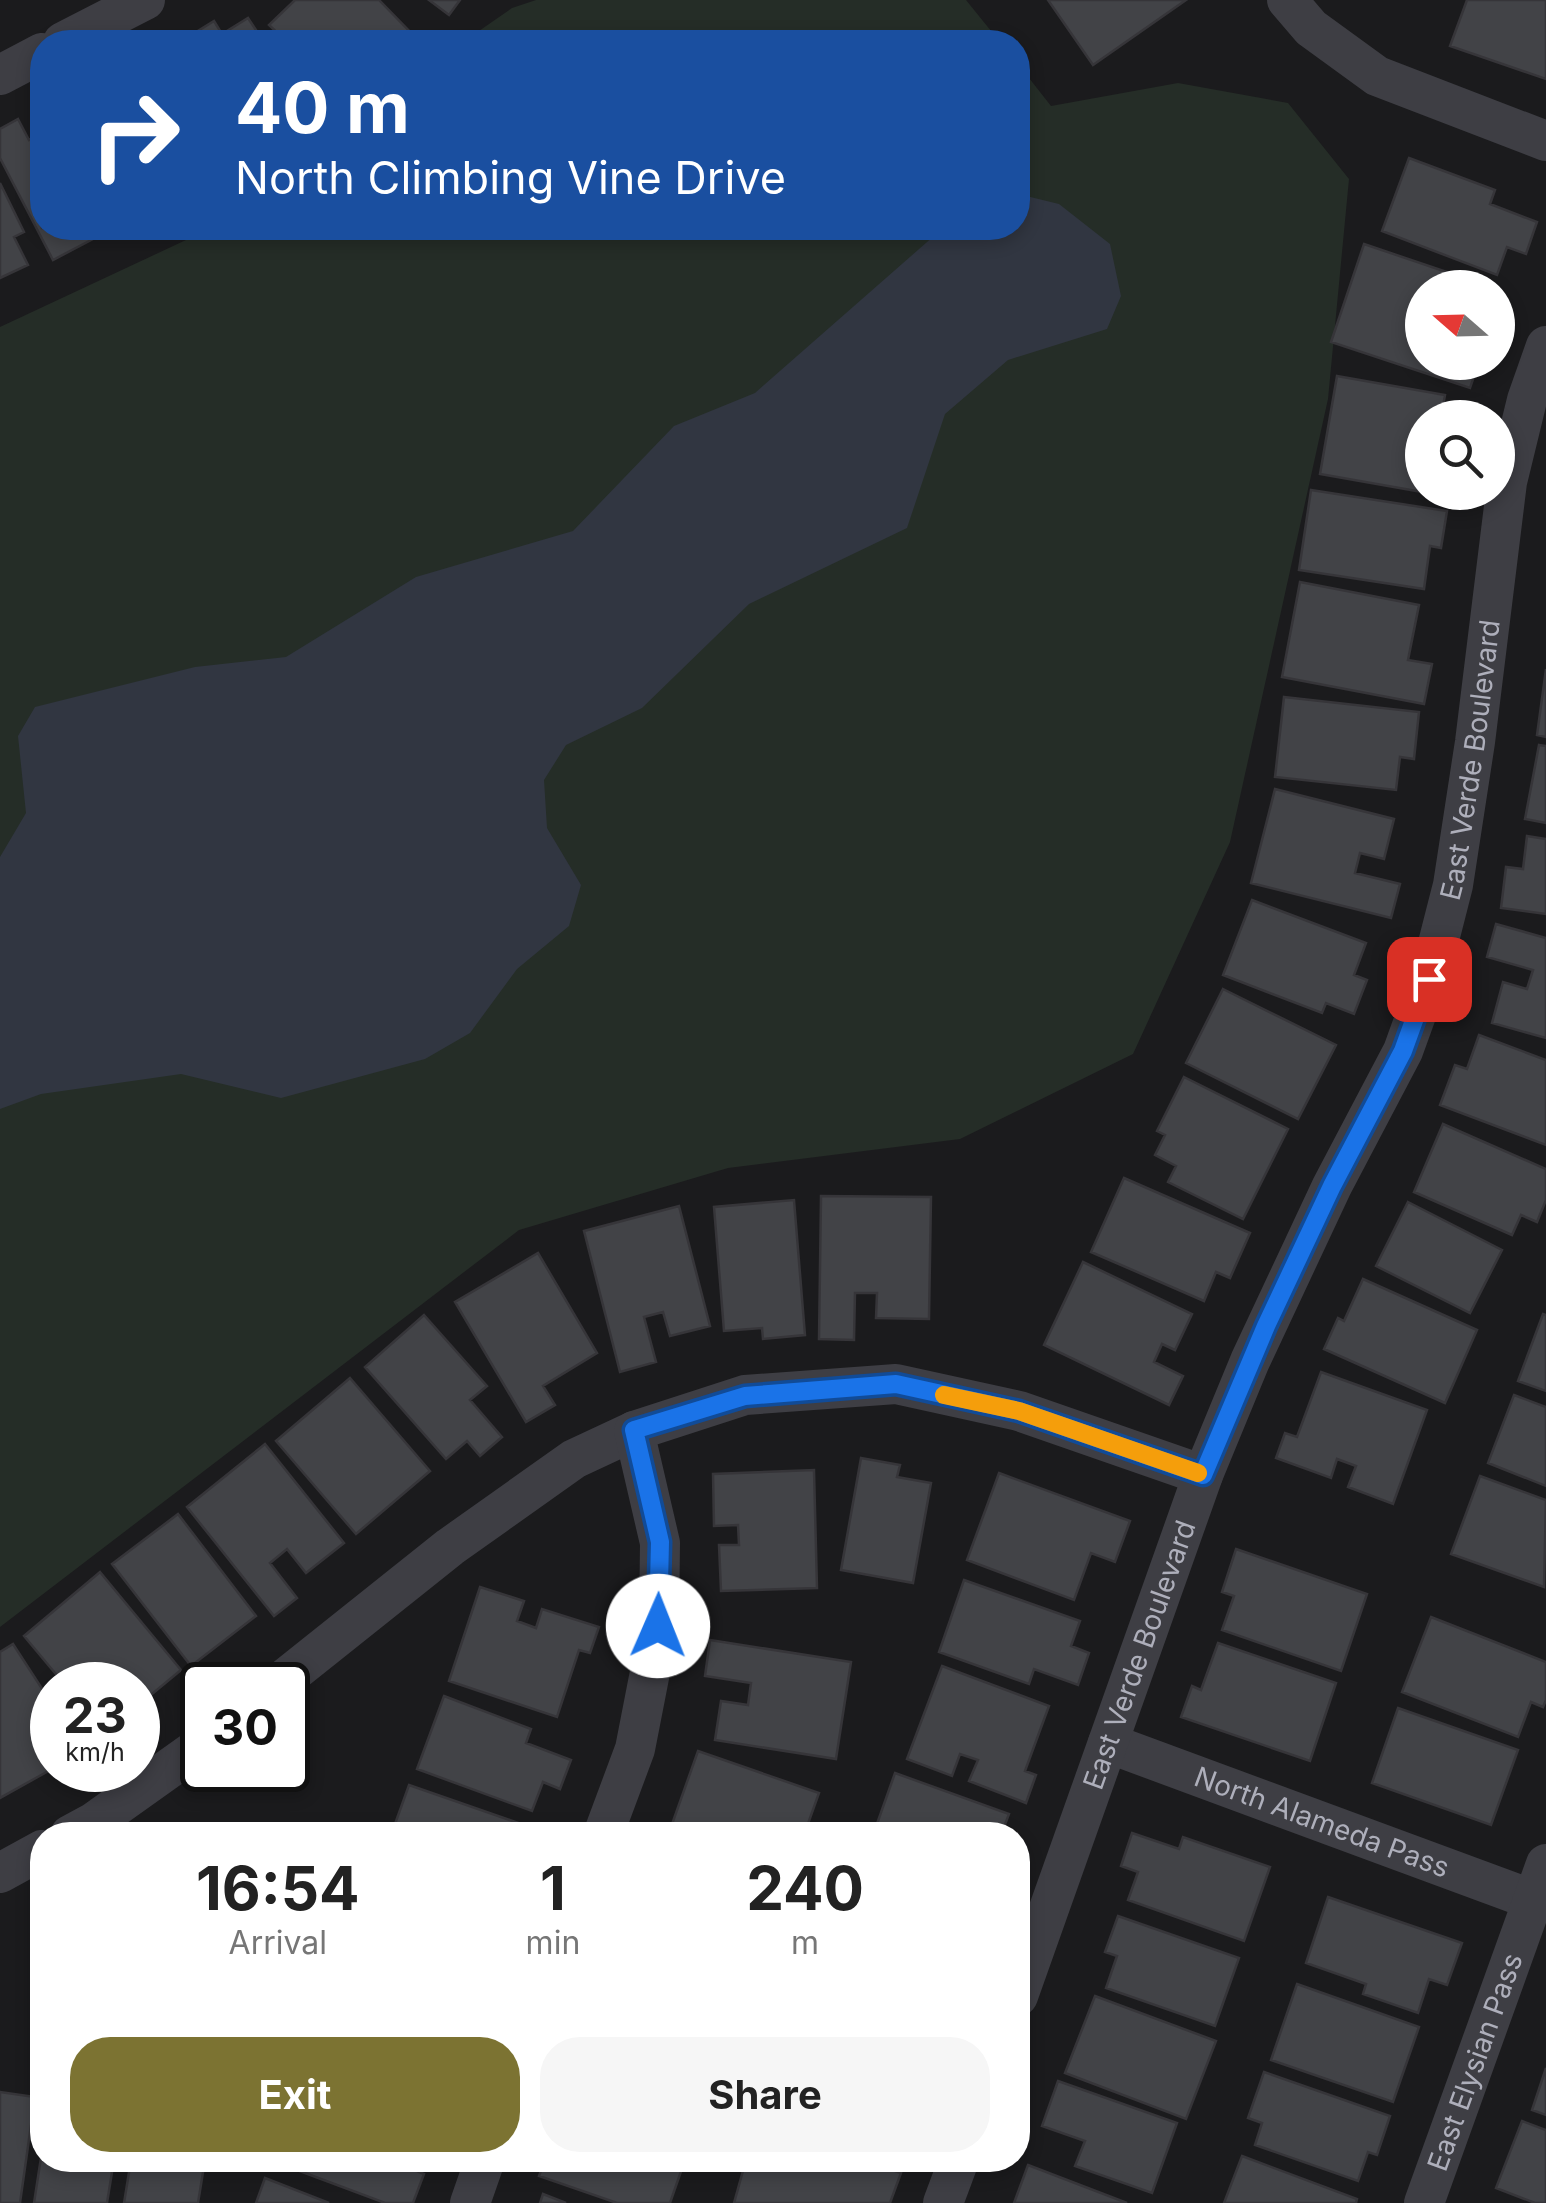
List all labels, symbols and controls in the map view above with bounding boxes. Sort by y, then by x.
text: 40 m [235,65,410,150]
icon: right [70,70,200,200]
text: North Climbing Vine Drive [235,150,786,205]
north arrow [1405,270,1515,380]
map controls [1405,270,1515,510]
button: search [1405,400,1515,510]
street label: East Verde Boulevard [1433,618,1507,904]
pin [1387,937,1472,1022]
icon: arrive [1402,952,1457,1007]
street label: East Verde Boulevard [1076,1516,1202,1794]
position arrow [606,1574,710,1678]
speed limit sign: 30 [180,1662,310,1792]
text: 23 [63,1685,127,1745]
text: km/h [65,1737,125,1767]
street label: North Alameda Pass [1190,1759,1454,1885]
text: 16:54 [196,1852,360,1924]
text: 1 [540,1852,566,1924]
text: 240 [746,1852,864,1924]
text: Arrival [229,1923,327,1962]
text: min [526,1923,580,1962]
text: m [791,1923,819,1962]
street label: East Elysian Pass [1420,1948,1530,2175]
button: Exit [70,2037,520,2152]
button: Share [540,2037,990,2152]

